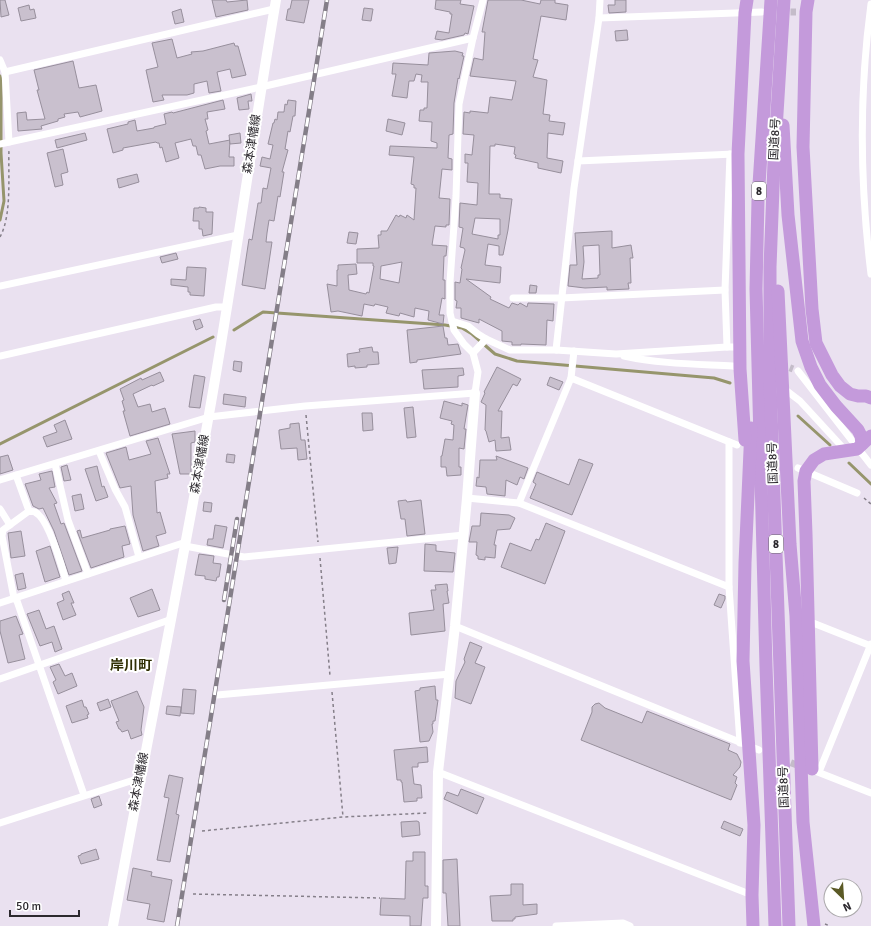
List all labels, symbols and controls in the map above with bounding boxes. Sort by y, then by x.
street label: 森本津幡線 [240,113,264,175]
street label: 国道8号 [766,117,784,161]
road number: 8 [752,182,766,200]
street label: 森本津幡線 [187,433,213,495]
street label: 国道8号 [765,442,781,484]
road number: 8 [769,535,783,553]
district label: 岸川町 [110,657,152,674]
street label: 森本津幡線 [126,751,152,813]
street label: 国道8号 [776,766,792,808]
north arrow [823,878,863,918]
scale bar [10,892,79,918]
text: 50 m [16,899,41,914]
text: N [841,899,853,914]

